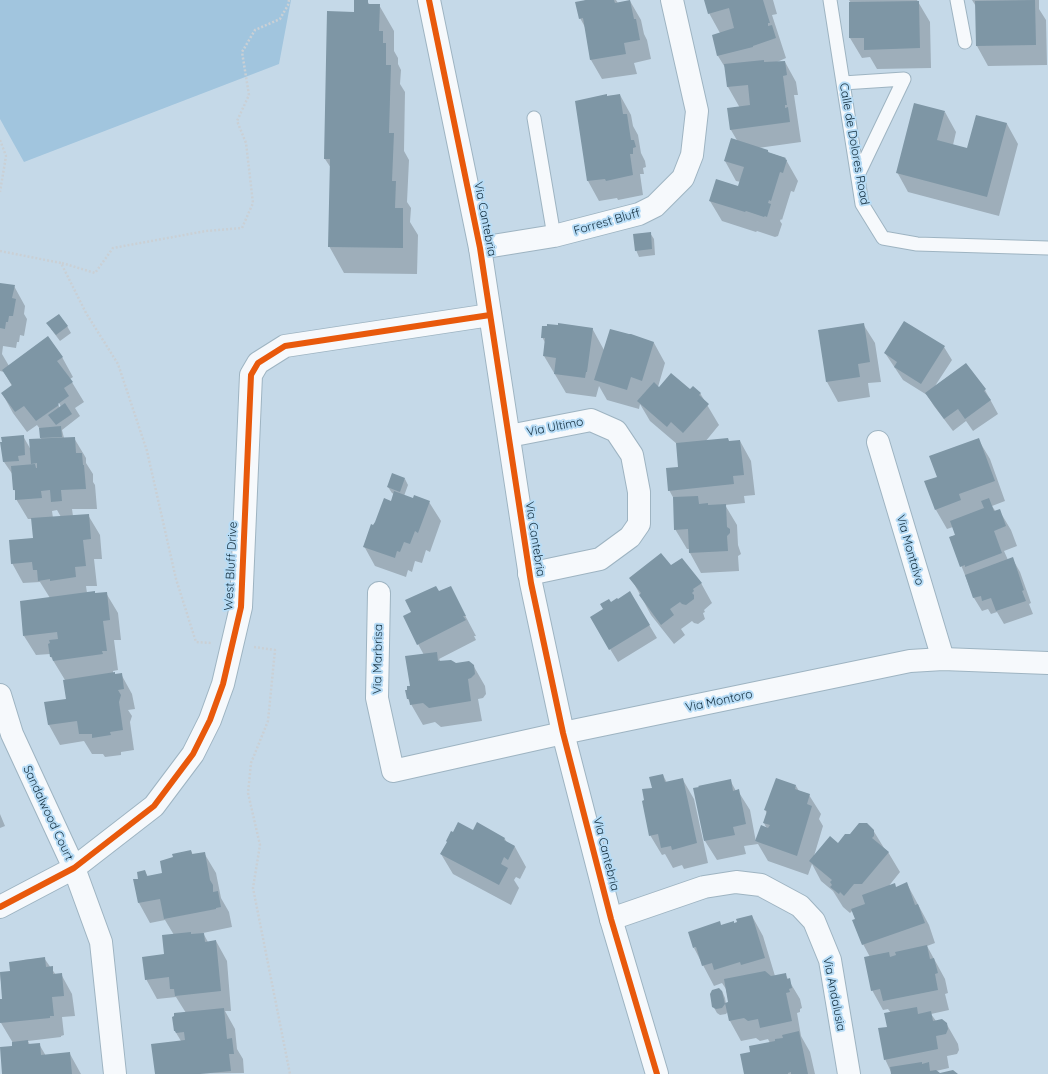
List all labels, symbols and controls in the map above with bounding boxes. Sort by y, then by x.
street label: Calle de Dolores Road [836,82,872,206]
street label: Via Cantebria [471,180,499,258]
street label: Forrest Bluff [572,206,642,238]
street label: Via Ultimo [526,414,584,440]
street label: Via Cantebria [522,501,548,577]
street label: Via Montalvo [893,513,927,587]
street label: West Bluff Drive [221,521,241,611]
street label: Via Marbrisa [370,624,386,694]
street label: Via Montoro [684,687,754,715]
street label: Sandalwood Court [20,763,76,863]
street label: Via Cantebria [590,816,622,892]
street label: Via Andalusia [820,956,848,1032]

